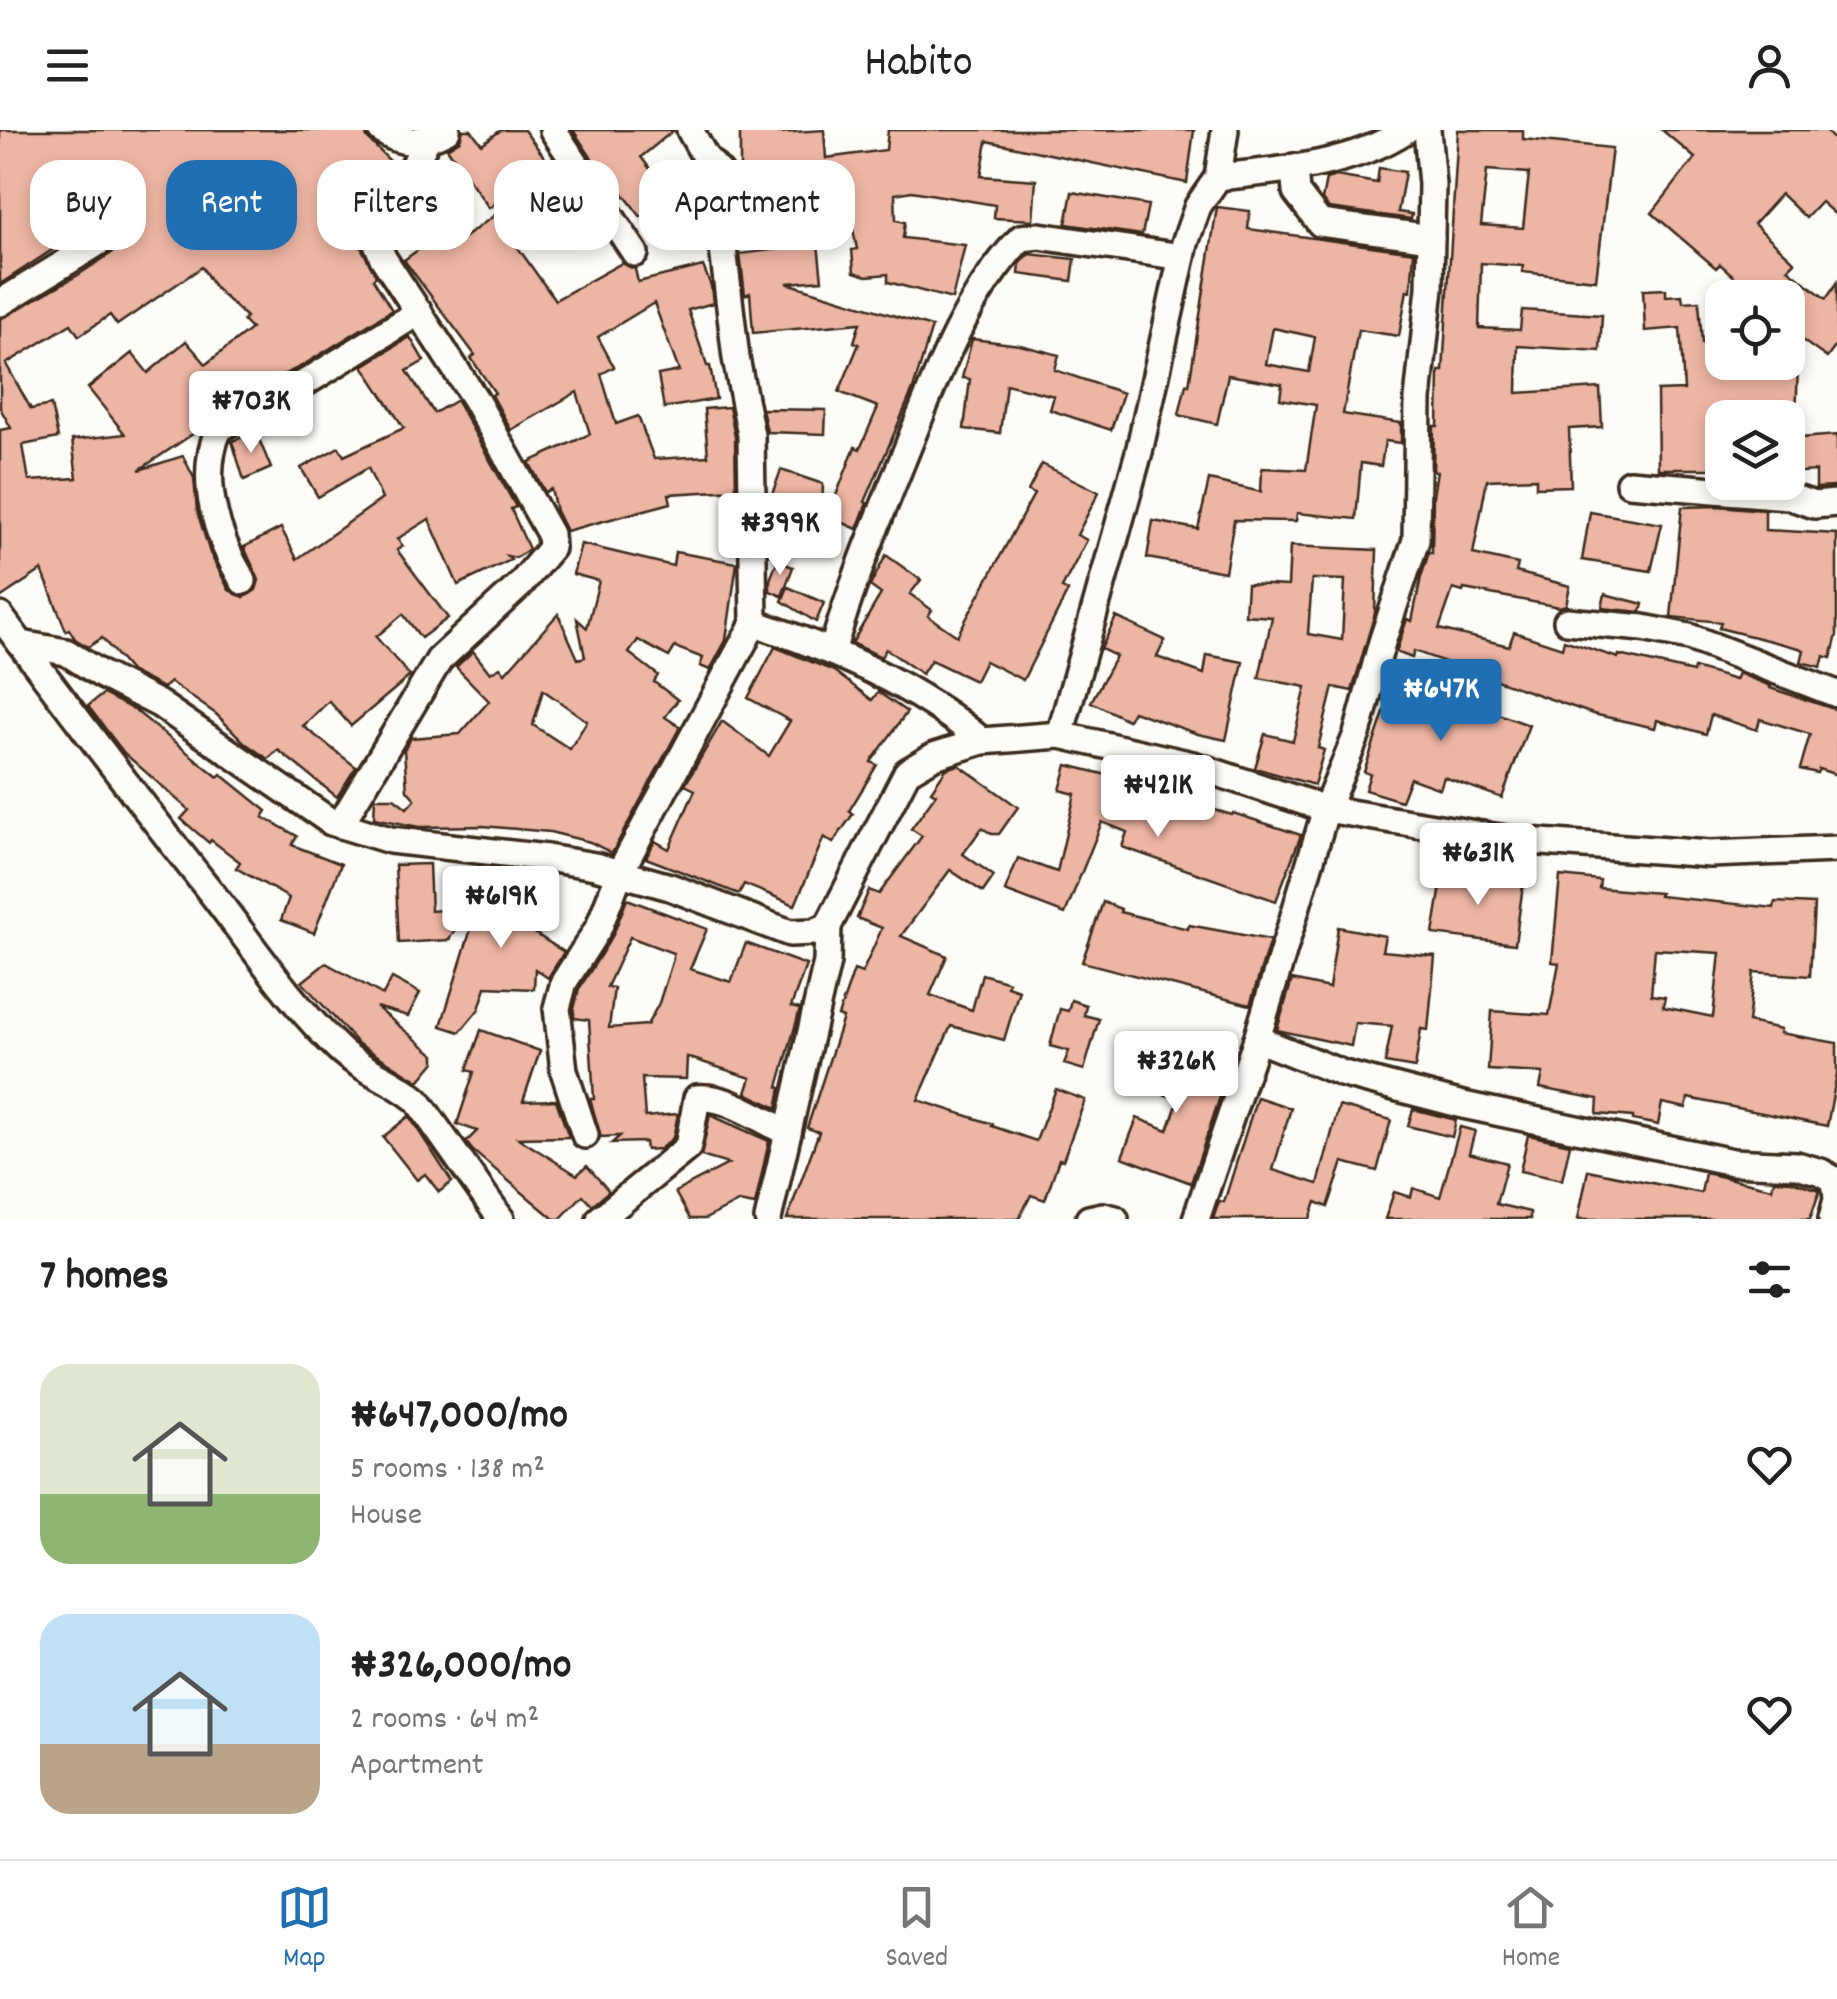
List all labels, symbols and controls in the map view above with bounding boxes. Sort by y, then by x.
text: Habito [864,33,973,97]
icon: menu [40,38,95,93]
icon: person [1742,38,1797,93]
chip: Buy [30,160,146,250]
chip: Rent [166,160,297,250]
chip: Filters [317,160,474,250]
chip: New [494,160,619,250]
chip: Apartment [639,160,855,250]
map controls [1705,280,1805,500]
button: locate [1705,280,1805,380]
pin: ₦703K [181,371,321,456]
text: ₦703K [211,380,291,426]
button: layers [1705,400,1805,500]
pin: ₦399K [710,493,850,578]
text: ₦399K [740,502,820,548]
pin: ₦647K [1371,659,1511,744]
text: ₦647K [1402,668,1480,714]
pin: ₦421K [1088,755,1228,840]
text: ₦421K [1123,764,1193,810]
pin: ₦631K [1408,823,1548,908]
text: ₦631K [1442,832,1514,878]
pin: ₦619K [431,866,571,951]
text: ₦619K [464,875,538,921]
pin: ₦326K [1106,1031,1246,1116]
text: ₦326K [1136,1040,1216,1086]
text: 7 homes [40,1249,169,1309]
icon: filters [1742,1252,1797,1307]
text: ₦647,000/mo [350,1388,568,1448]
icon: home [120,1404,240,1524]
icon: heart [1742,1437,1797,1492]
text: 5 rooms · 138 m² [350,1448,545,1494]
text: House [350,1494,422,1540]
text: ₦326,000/mo [350,1638,571,1698]
icon: home [120,1654,240,1774]
icon: heart [1742,1687,1797,1742]
text: 2 rooms · 64 m² [350,1698,539,1744]
text: Apartment [350,1744,484,1790]
tab: Map [277,1880,332,1980]
tab: Saved [886,1880,948,1980]
tab: Home [1502,1880,1560,1980]

